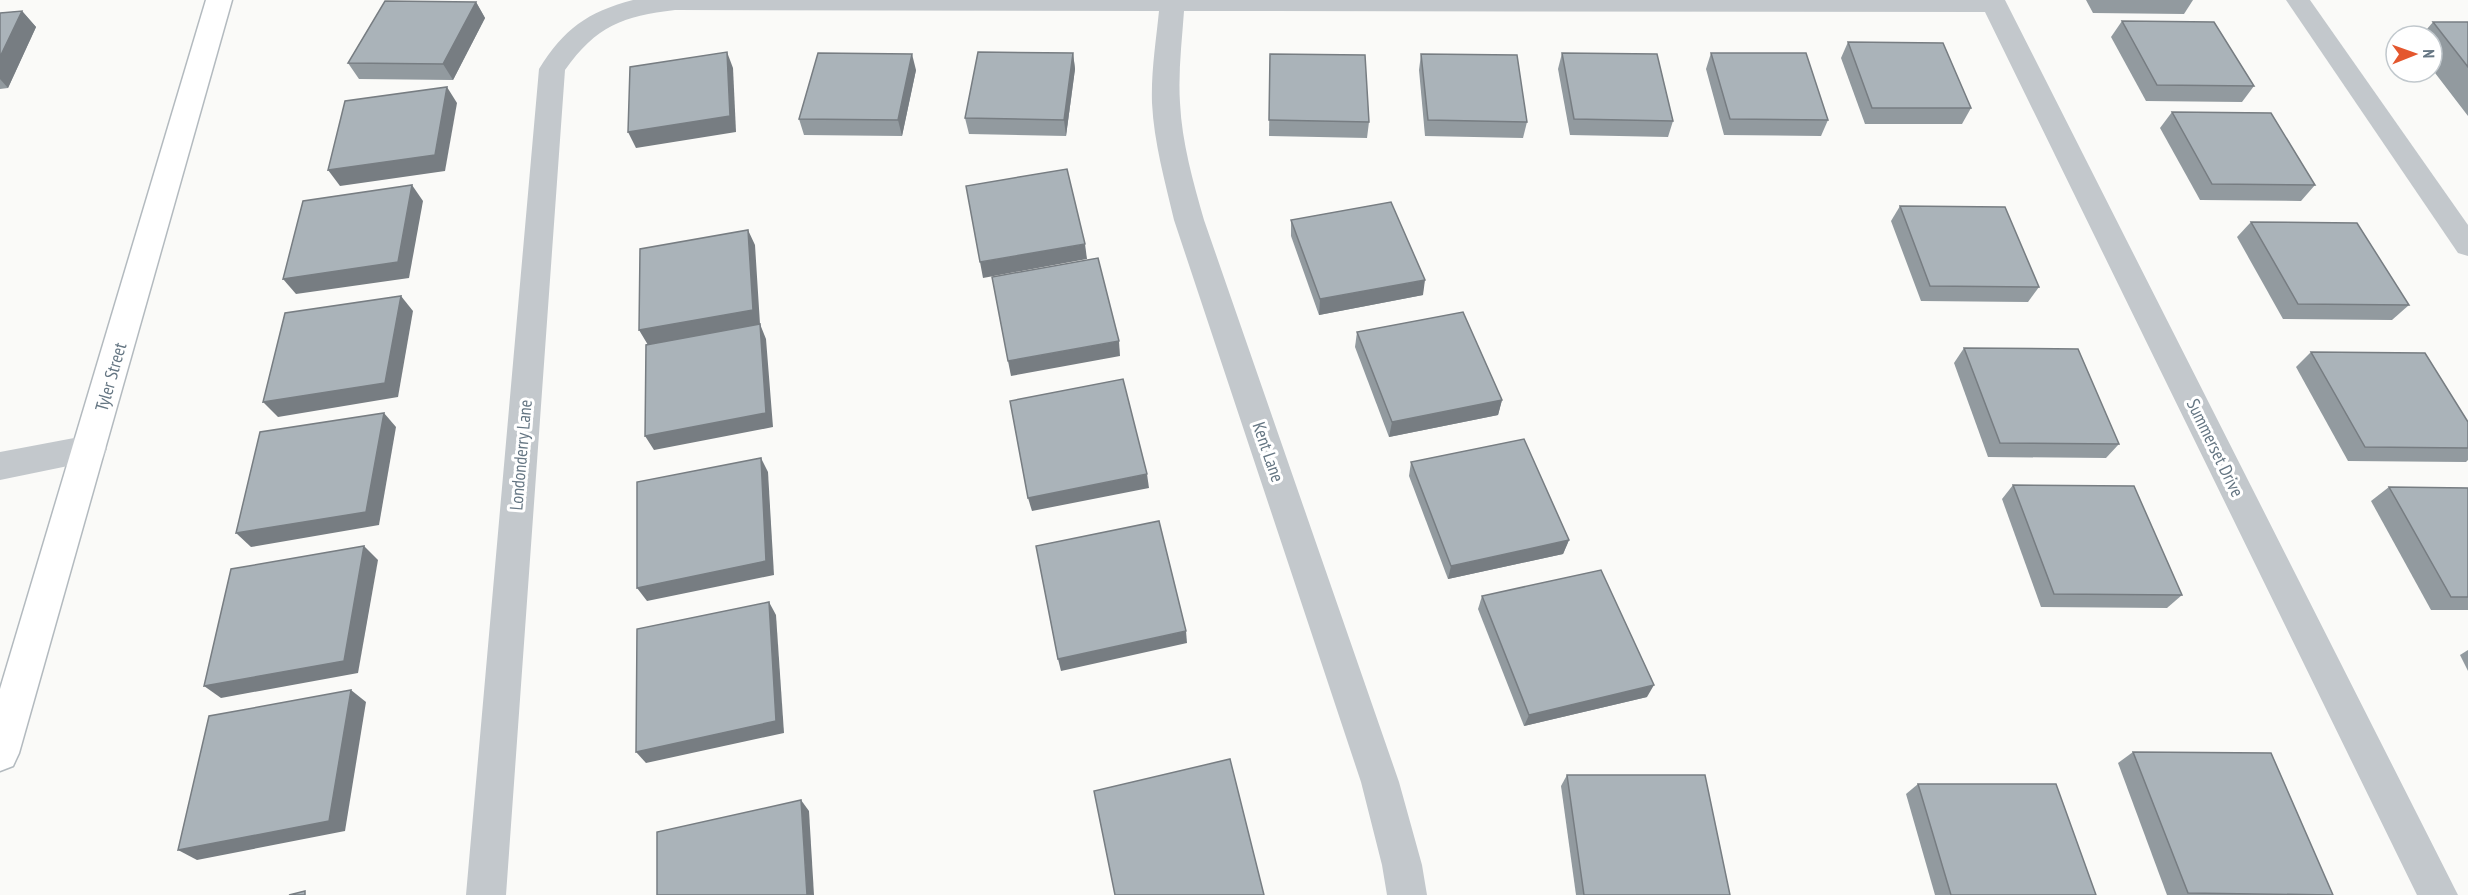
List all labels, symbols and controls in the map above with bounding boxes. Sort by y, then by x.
north arrow [2384,24,2444,84]
text: N [2419,49,2439,58]
street label: Tyler Street [90,340,131,414]
street label: Summerset Drive [2182,395,2249,501]
street label: Londonderry Lane [504,399,537,511]
street label: Kent Lane [1248,419,1289,485]

